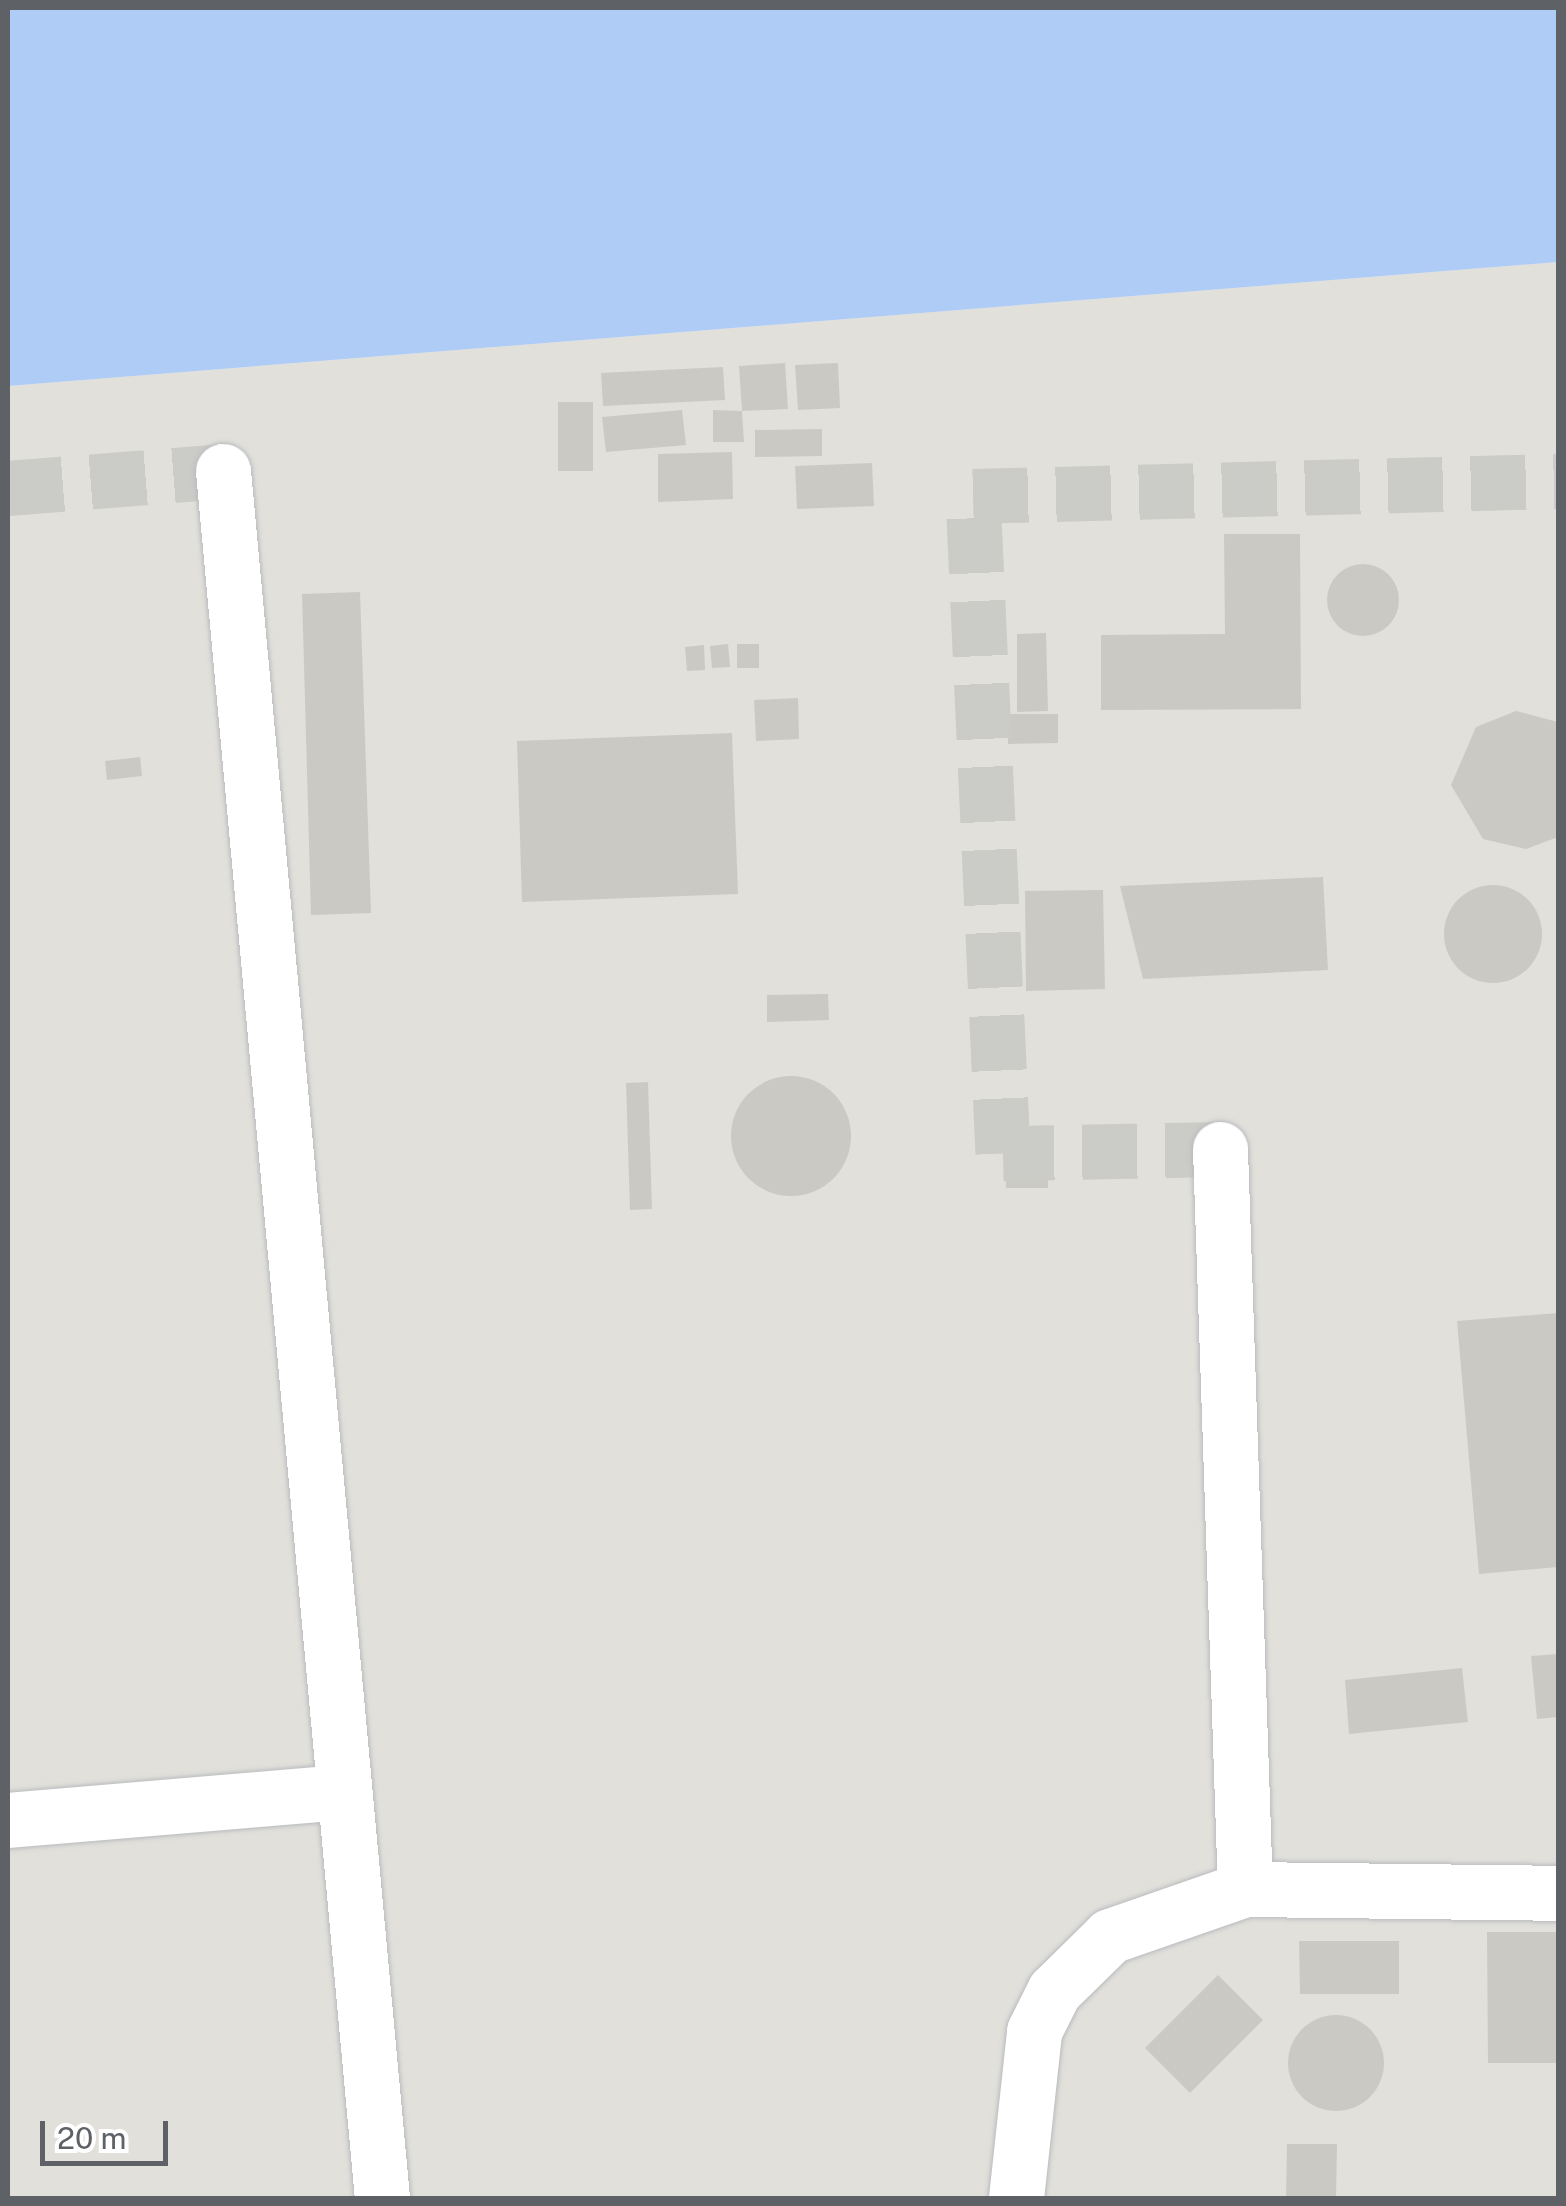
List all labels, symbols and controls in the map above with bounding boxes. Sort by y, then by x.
scale bar [45,2101,172,2163]
text: 20 m [57,2120,126,2156]

